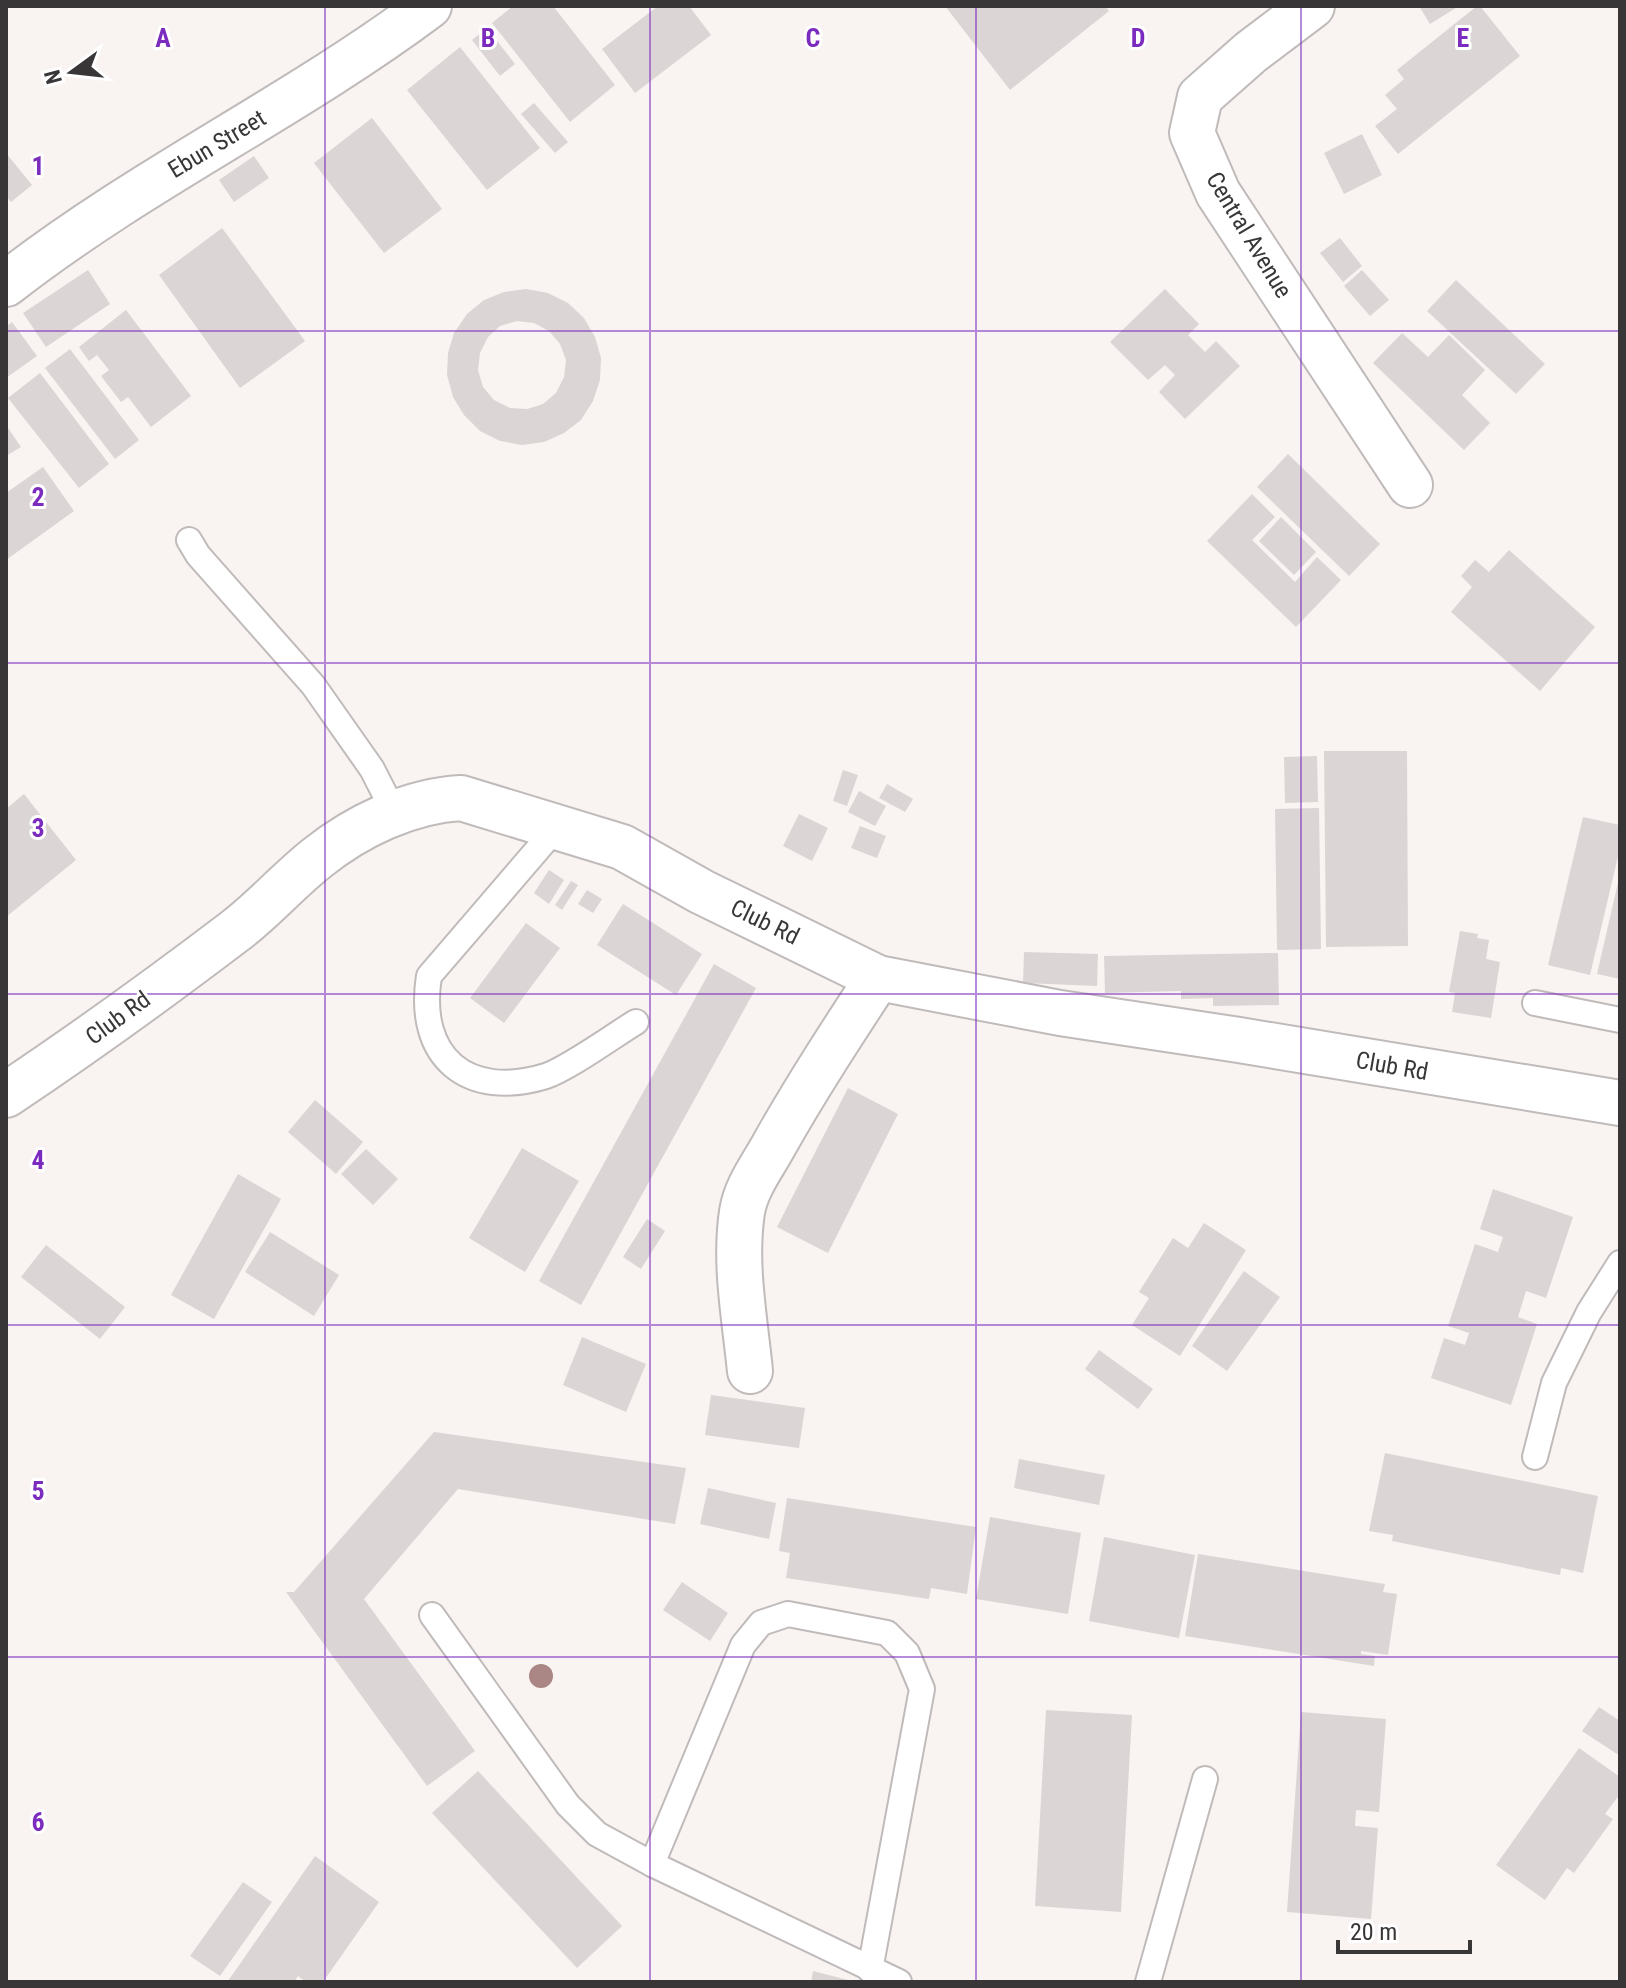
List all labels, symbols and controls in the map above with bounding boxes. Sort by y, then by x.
text: A [155,23,171,53]
text: B [481,23,495,53]
text: C [806,23,821,53]
text: D [1131,23,1145,53]
text: E [1457,23,1470,53]
north arrow [32,32,112,112]
text: N [39,67,67,87]
street label: Ebun Street [163,104,271,184]
text: 1 [31,151,45,181]
street label: Central Avenue [1200,167,1298,303]
text: 2 [31,482,45,512]
text: 3 [31,813,45,843]
street label: Club Rd [726,893,804,951]
street label: Club Rd [80,985,156,1051]
street label: Club Rd [1354,1046,1430,1086]
text: 4 [31,1145,45,1175]
text: 5 [31,1476,45,1506]
text: 6 [31,1807,45,1837]
scale bar [1338,1904,1470,1954]
text: 20 m [1350,1918,1397,1946]

